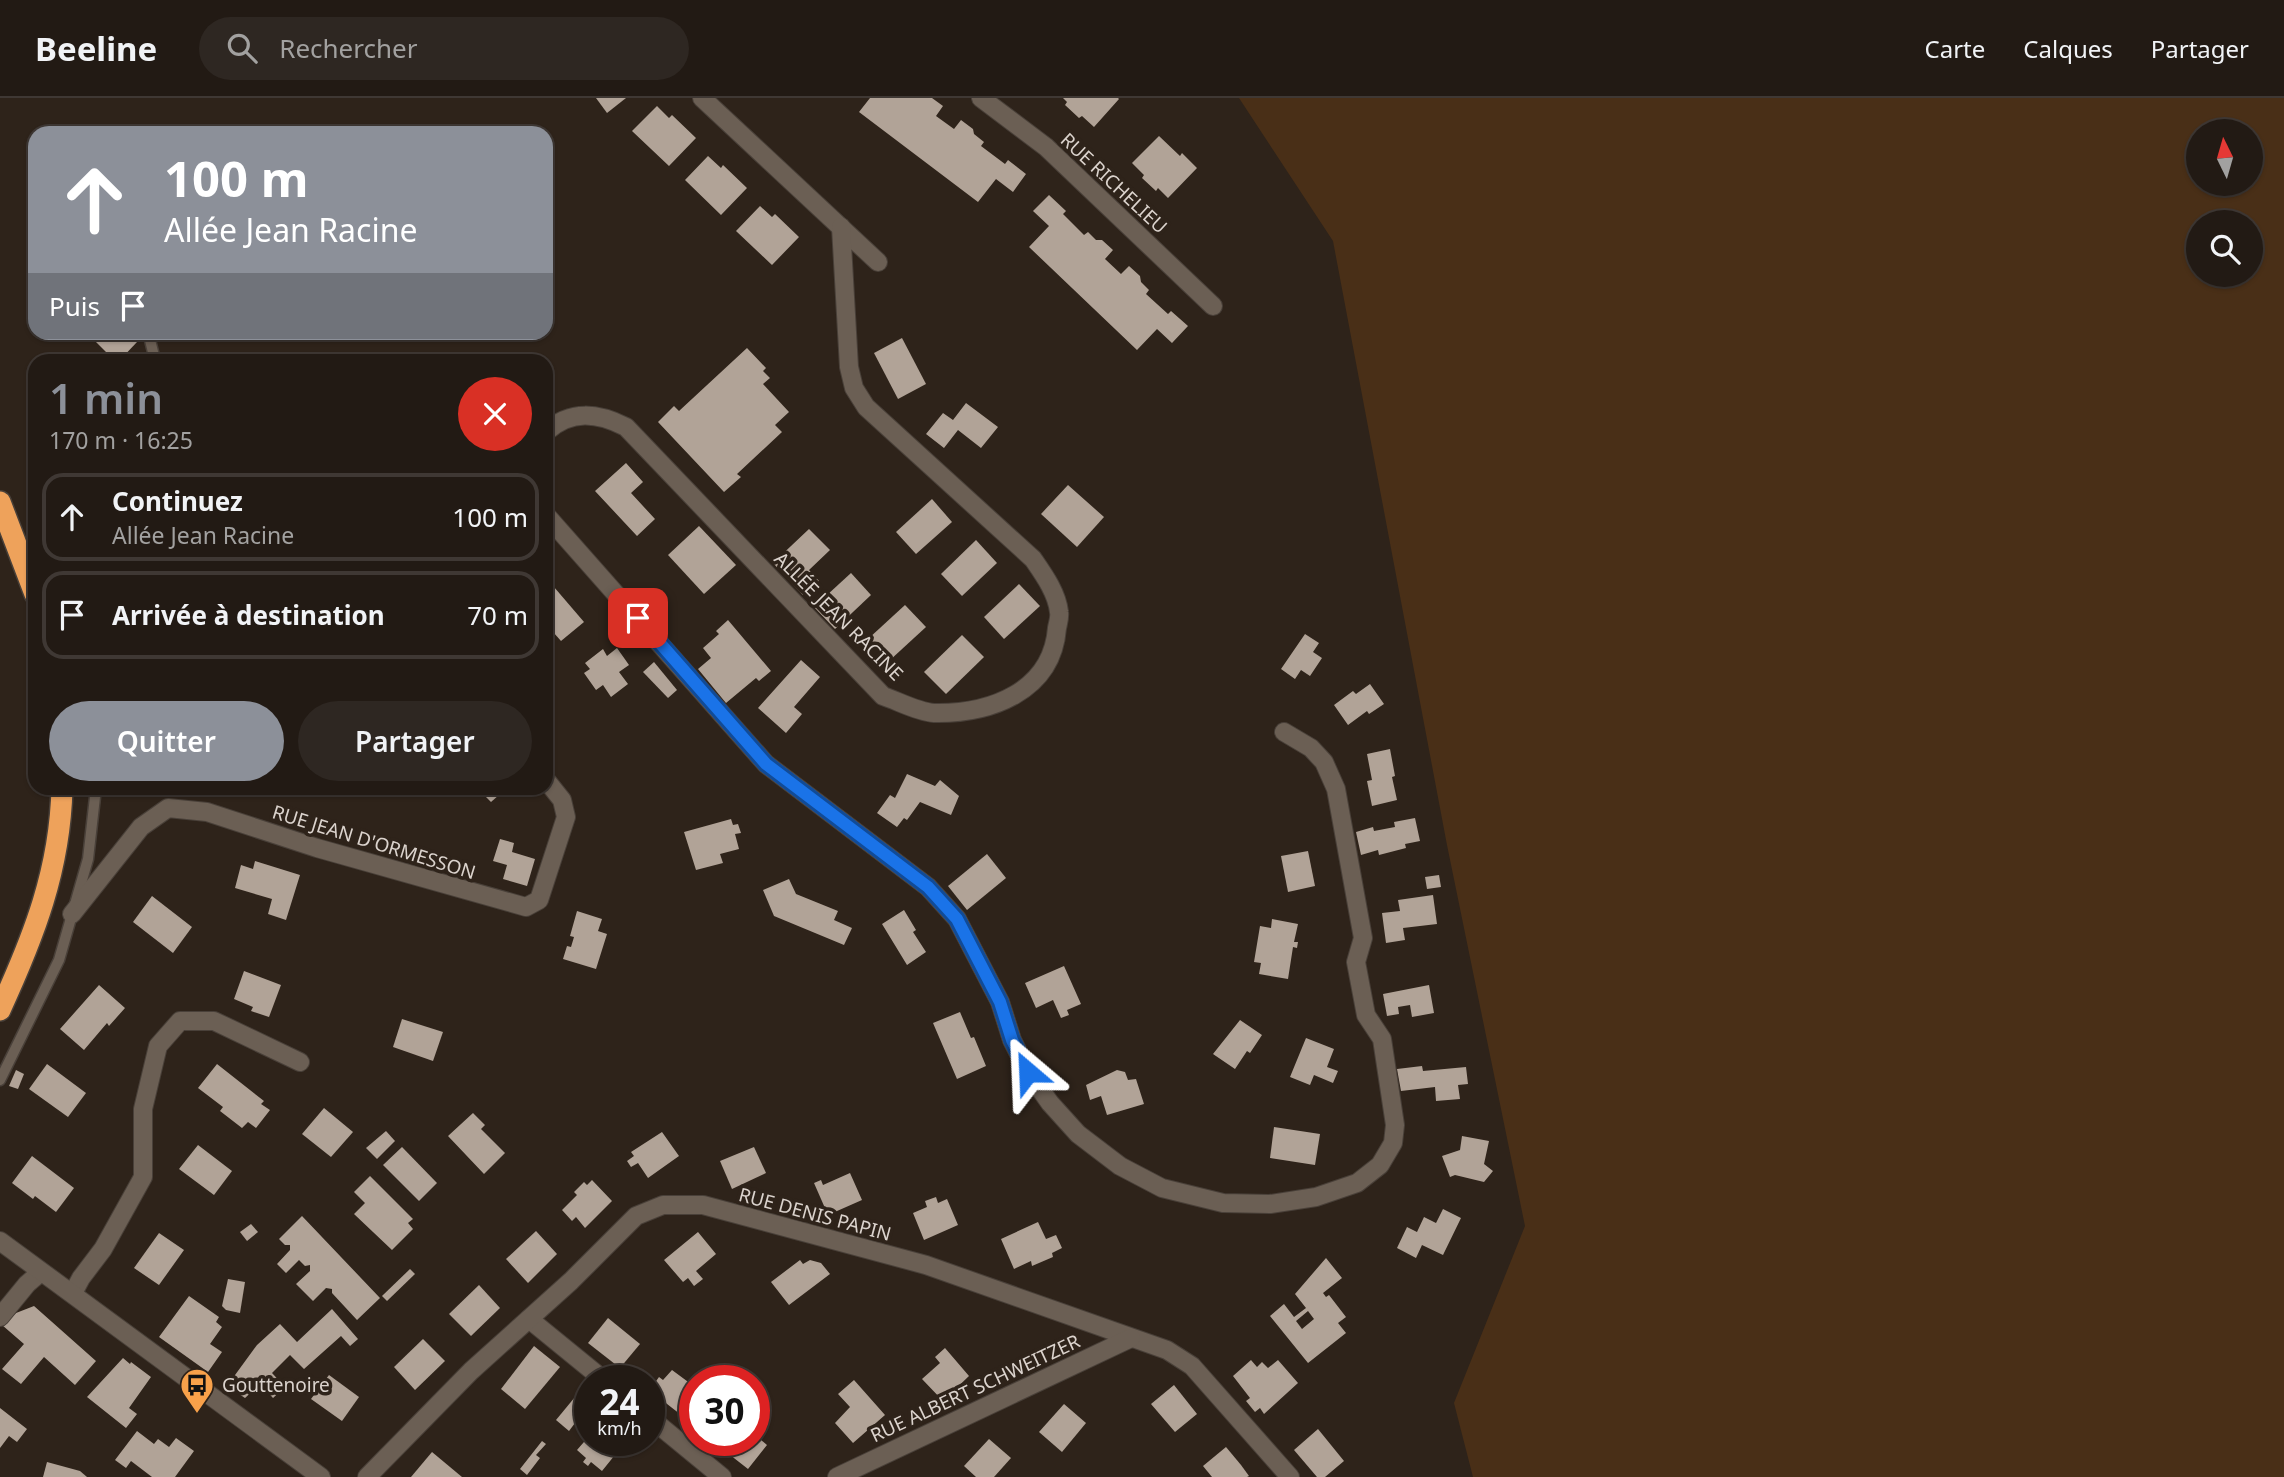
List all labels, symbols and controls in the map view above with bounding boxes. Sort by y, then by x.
search box [199,17,689,80]
text: Beeline [35,26,157,71]
icon: search [223,29,261,67]
text: Rechercher [279,30,417,66]
text: Carte [1925,32,1985,65]
text: Calques [2023,32,2113,65]
text: Partager [2151,32,2249,65]
north arrow [2186,119,2263,196]
map controls [2186,119,2263,287]
street label: RUE RICHELIEU [1055,127,1173,239]
text: 100 m [164,145,309,211]
icon: ahead [49,154,140,245]
text: Allée Jean Racine [164,208,418,251]
button: search [2186,210,2263,287]
icon: arrive [114,287,152,325]
text: Puis [49,288,100,324]
text: 1 min [49,369,163,426]
button: close [458,377,532,451]
text: 170 m · 16:25 [49,424,193,456]
text: Continuez [112,483,243,519]
icon: ahead [53,498,91,536]
text: 100 m [452,499,528,535]
text: Allée Jean Racine [112,519,294,551]
street label: ALLÉE JEAN RACINE [769,546,909,686]
pin [608,588,668,648]
icon: arrive [53,596,91,634]
text: Arrivée à destination [112,597,385,633]
text: 70 m [467,597,528,633]
icon: arrive [619,599,657,637]
button: Quitter [49,701,284,781]
button: Partager [298,701,532,781]
street label: RUE JEAN D'ORMESSON [269,799,479,885]
position arrow [991,1035,1065,1109]
street label: RUE DENIS PAPIN [736,1181,894,1247]
street label: RUE ALBERT SCHWEITZER [866,1328,1084,1448]
speed limit sign: 30 [679,1365,770,1456]
bus stop icon: Gouttenoire [178,1366,216,1415]
place label: Gouttenoire [222,1372,330,1398]
text: 24 [599,1378,640,1425]
text: km/h [597,1416,642,1440]

